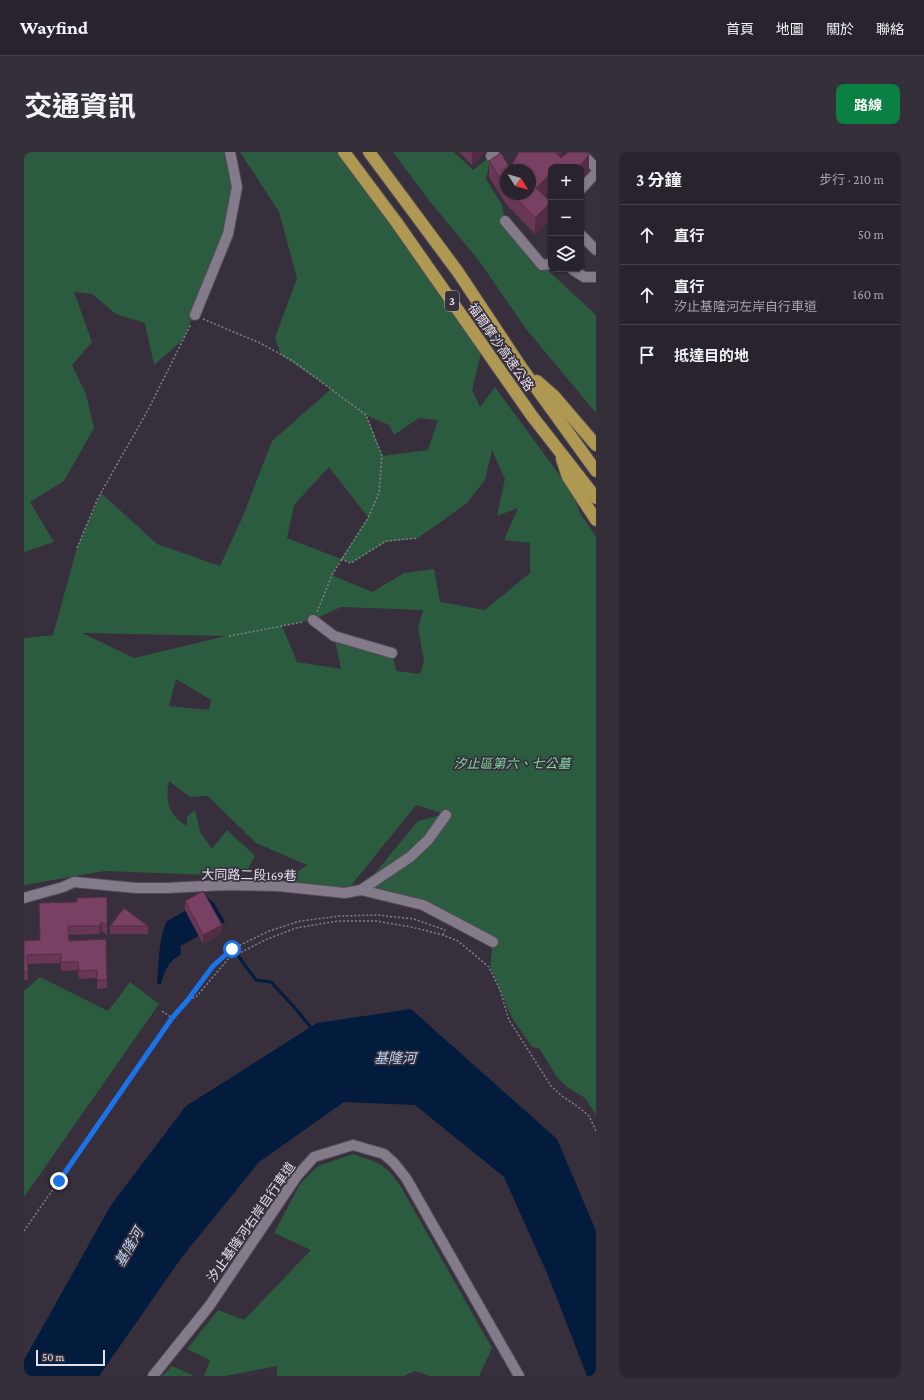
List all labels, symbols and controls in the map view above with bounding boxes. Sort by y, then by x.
text: Wayfind [20,17,88,38]
text: 首頁 [726,21,754,37]
text: 地圖 [776,21,804,37]
text: 關於 [826,21,854,37]
text: 聯絡 [876,21,904,37]
button: 路線 [836,84,900,124]
text: 交通資訊 [24,91,136,122]
north arrow [500,164,536,200]
map controls [548,164,584,272]
button: + [548,164,584,200]
text: 3 分鐘 [636,171,682,190]
text: 步行 · 210 m [819,172,884,187]
button: − [548,200,584,236]
icon: ahead [636,224,658,246]
text: 50 m [858,227,884,242]
text: 直行 [674,228,704,244]
button: layers [548,236,584,272]
text: 直行 [674,279,704,295]
icon: ahead [636,284,658,306]
text: 160 m [853,287,884,302]
road number: 3 [445,291,459,311]
text: 汐止基隆河左岸自行車道 [674,299,817,314]
street label: 福爾摩沙高速公路 [465,300,537,394]
icon: arrive [636,344,658,366]
text: 抵達目的地 [674,348,749,364]
park label: 汐止區第六、七公墓 [453,756,572,771]
street label: 大同路二段169巷 [201,867,297,883]
route start [223,940,241,958]
water label: 基隆河 [374,1050,419,1066]
street label: 汐止基隆河右岸自行車道 [204,1159,298,1285]
route end [50,1172,68,1190]
water label: 基隆河 [112,1222,148,1269]
scale bar [36,1348,105,1367]
text: 50 m [42,1351,64,1363]

